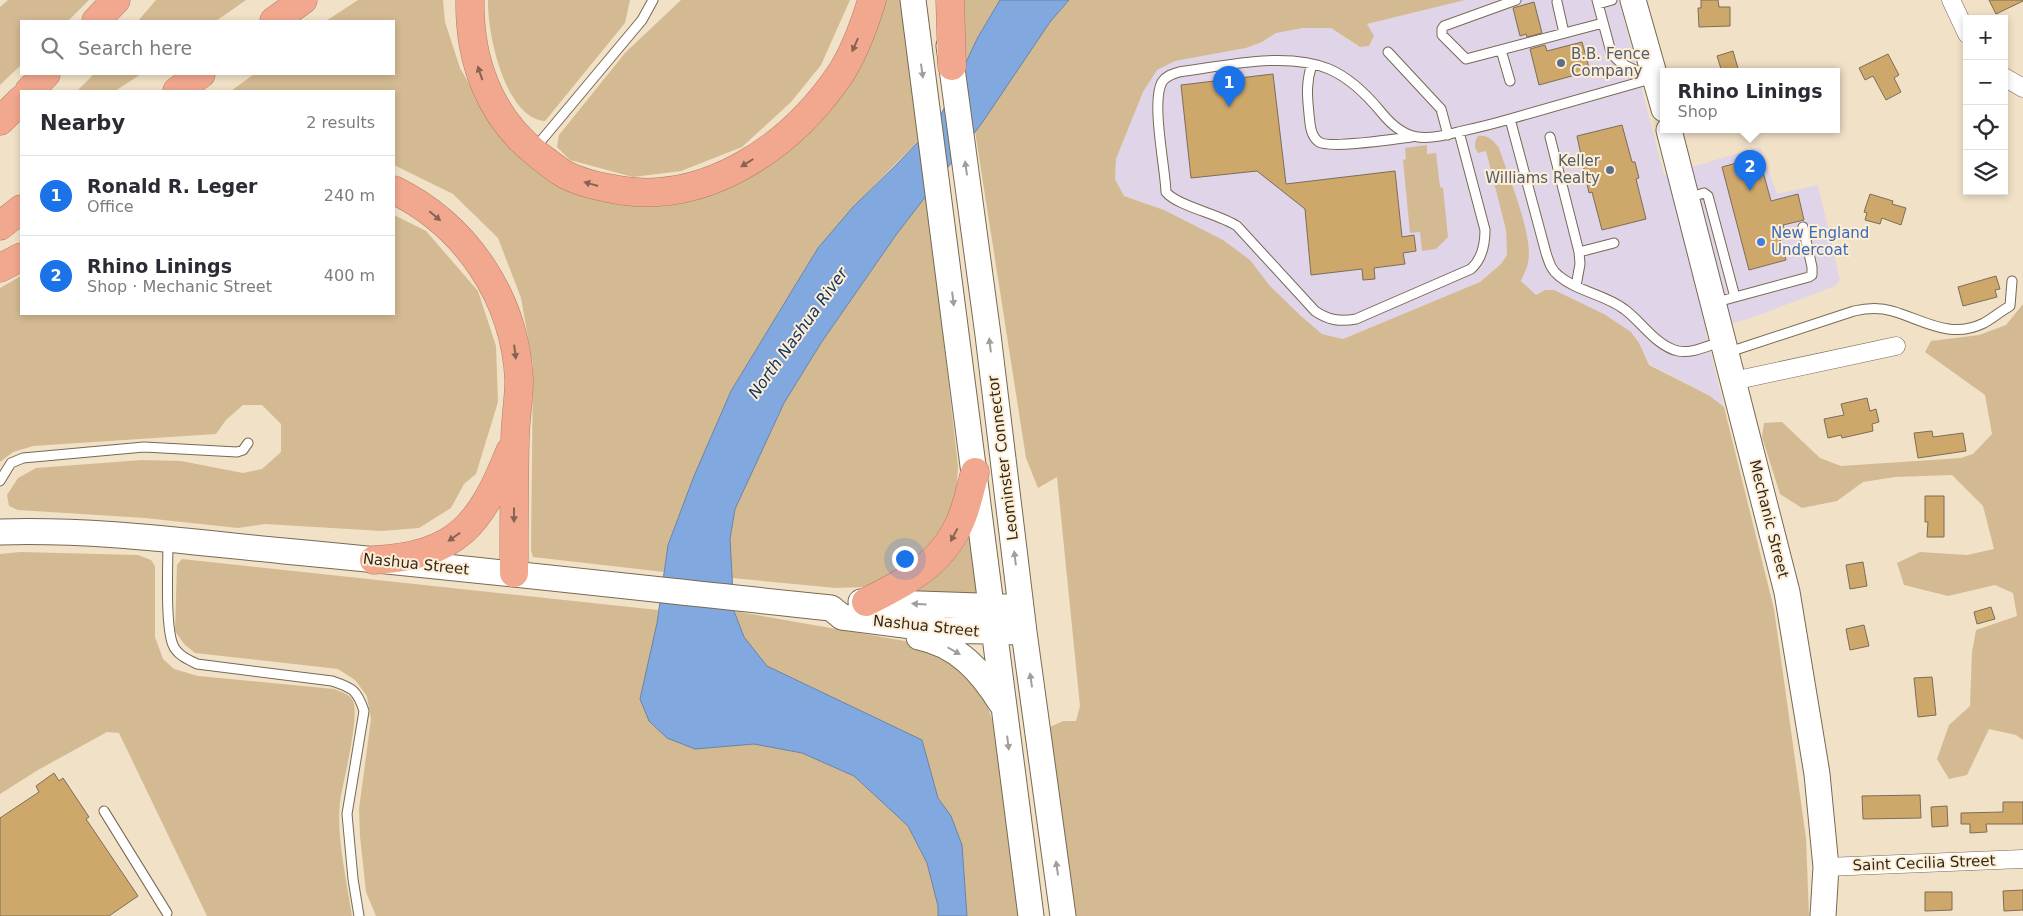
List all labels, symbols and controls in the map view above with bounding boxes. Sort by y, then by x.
map controls [1963,15,2008,195]
button: + [1963,15,2008,60]
search box [20,20,395,75]
icon: search [38,34,66,62]
text: Search here [78,37,192,59]
one-way arrow [850,38,858,52]
place label: B.B. Fence Company [1571,45,1650,80]
marker: B.B. Fence Company [1555,57,1567,69]
button: − [1963,60,2008,105]
one-way arrow [918,64,926,80]
one-way arrow [476,66,483,81]
pin: 1 [1213,66,1245,107]
popup [1660,68,1840,133]
text: Rhino Linings [1678,80,1822,102]
text: Shop [1678,102,1718,121]
button: locate [1963,105,2008,150]
text: Nearby [40,111,125,135]
text: 2 results [306,113,375,132]
pin: 2 [1734,150,1766,191]
button: layers [1963,150,2008,195]
place label: Keller Williams Realty [1485,152,1601,187]
one-way arrow [740,159,753,168]
one-way arrow [962,160,970,176]
marker: Keller Williams Realty [1604,164,1616,176]
text: Ronald R. Leger [87,175,257,197]
one-way arrow [583,180,598,188]
text: 1 [50,186,62,205]
text: 240 m [324,186,375,205]
text: Office [87,197,134,216]
one-way arrow [428,210,440,222]
place label: New England Undercoat [1771,224,1869,259]
marker: New England Undercoat [1755,236,1767,248]
text: Rhino Linings [87,255,232,277]
water label: North Nashua River [744,263,853,402]
text: 2 [50,266,62,285]
text: 400 m [324,266,375,285]
text: Shop · Mechanic Street [87,277,272,296]
one-way arrow [949,291,957,307]
one-way arrow [985,336,993,352]
one-way arrow [511,345,519,361]
street label: Leominster Connector [984,374,1022,541]
street label: Mechanic Street [1746,458,1792,580]
one-way arrow [510,507,518,523]
one-way arrow [950,528,958,542]
one-way arrow [447,532,461,542]
your location [892,546,918,572]
street label: Nashua Street [362,549,470,579]
one-way arrow [1011,550,1019,566]
one-way arrow [911,600,927,608]
street label: Nashua Street [872,611,980,641]
one-way arrow [948,647,961,656]
one-way arrow [1026,672,1034,688]
one-way arrow [1005,735,1013,751]
street label: Saint Cecilia Street [1852,852,1996,874]
one-way arrow [1053,859,1061,875]

